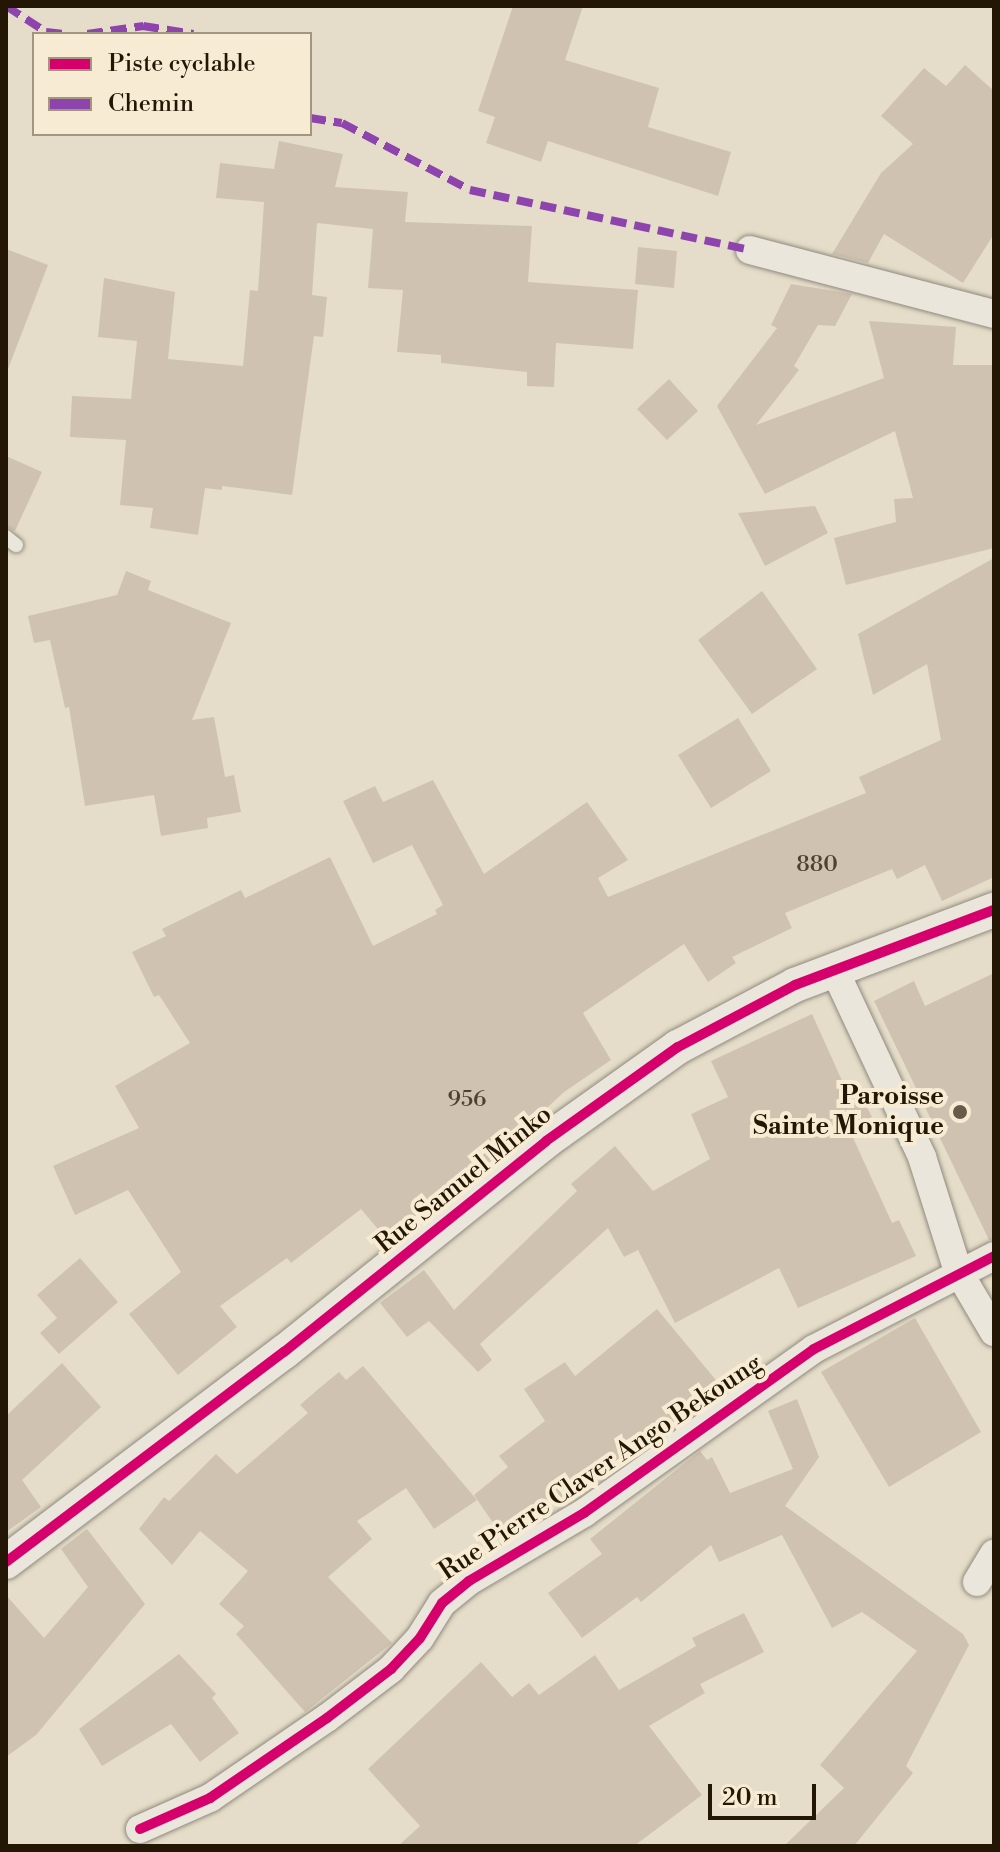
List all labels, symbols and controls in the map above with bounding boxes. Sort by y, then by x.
legend [32,32,312,136]
text: Piste cyclable [108,49,256,79]
text: Chemin [108,89,194,119]
house number: 880 [796,852,838,878]
place label: Paroisse Sainte Monique [753,1081,944,1142]
house number: 956 [448,1087,486,1113]
street label: Rue Samuel Minko [369,1099,559,1261]
marker: Paroisse Sainte Monique [951,1103,969,1121]
street label: Rue Pierre Claver Ango Bekoung [434,1348,768,1588]
scale bar [712,1768,820,1818]
text: 20 m [722,1783,778,1813]

